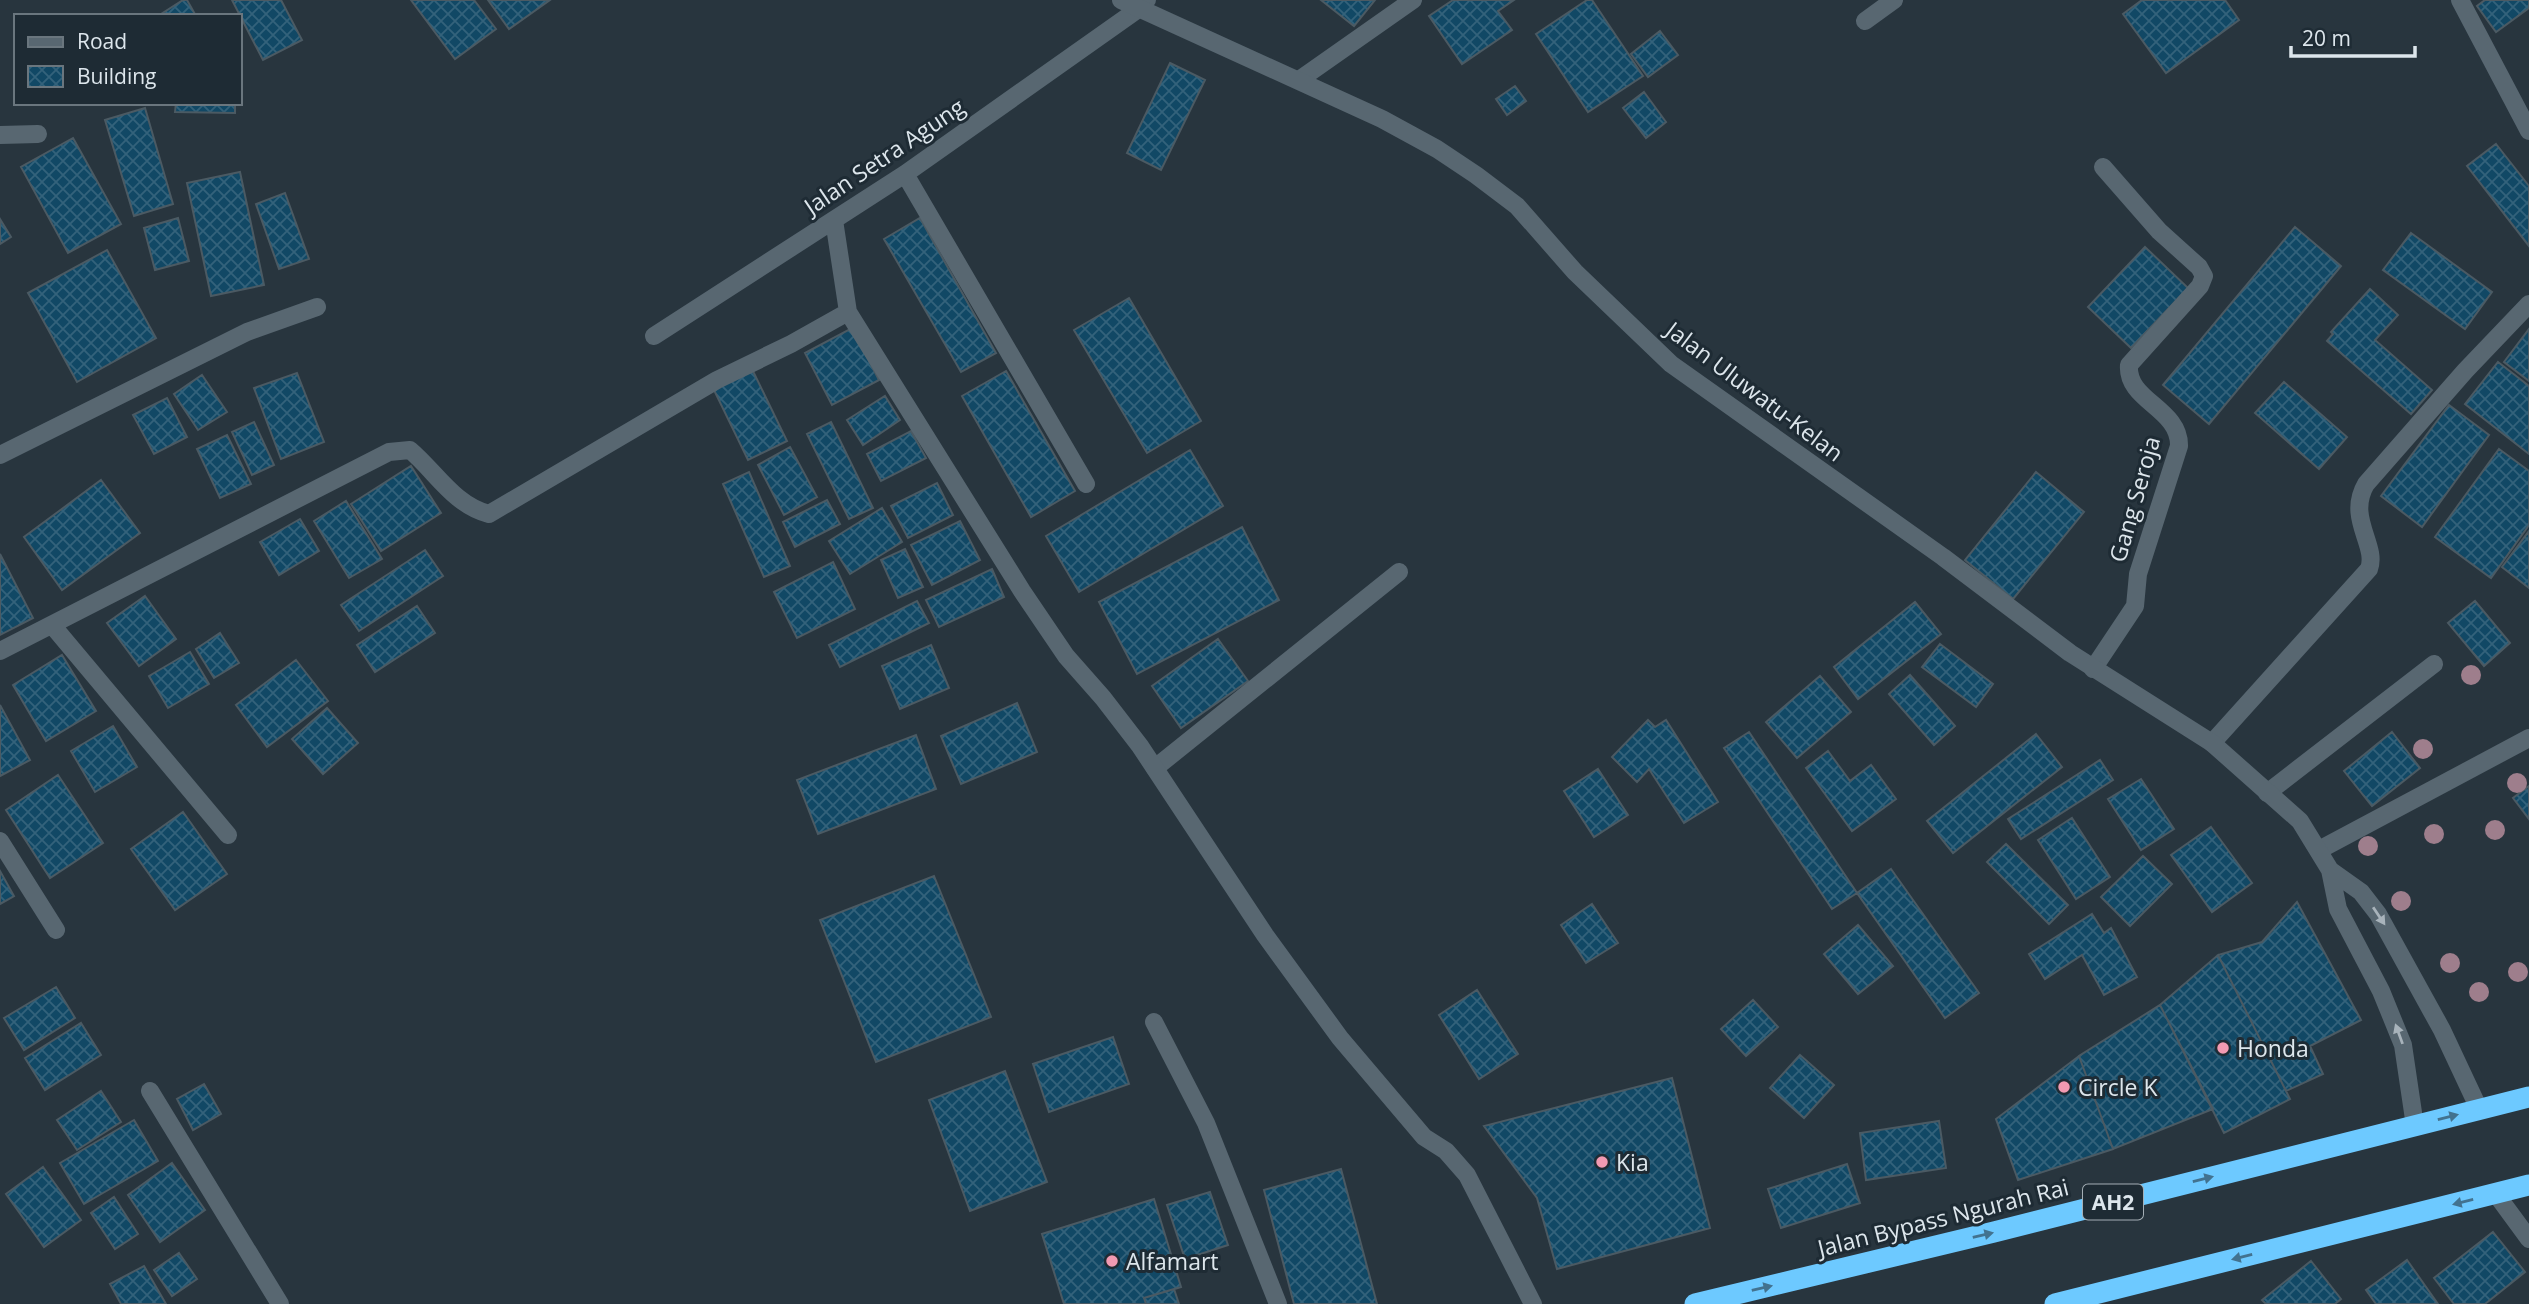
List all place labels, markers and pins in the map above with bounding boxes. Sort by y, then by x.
place label: Honda [2237,1032,2309,1064]
marker: Honda [2215,1040,2231,1056]
place label: Circle K [2078,1071,2158,1103]
marker: Circle K [2056,1079,2072,1095]
place label: Kia [1616,1146,1649,1178]
marker: Kia [1594,1154,1610,1170]
place label: Alfamart [1126,1245,1219,1277]
marker: Alfamart [1104,1253,1120,1269]

